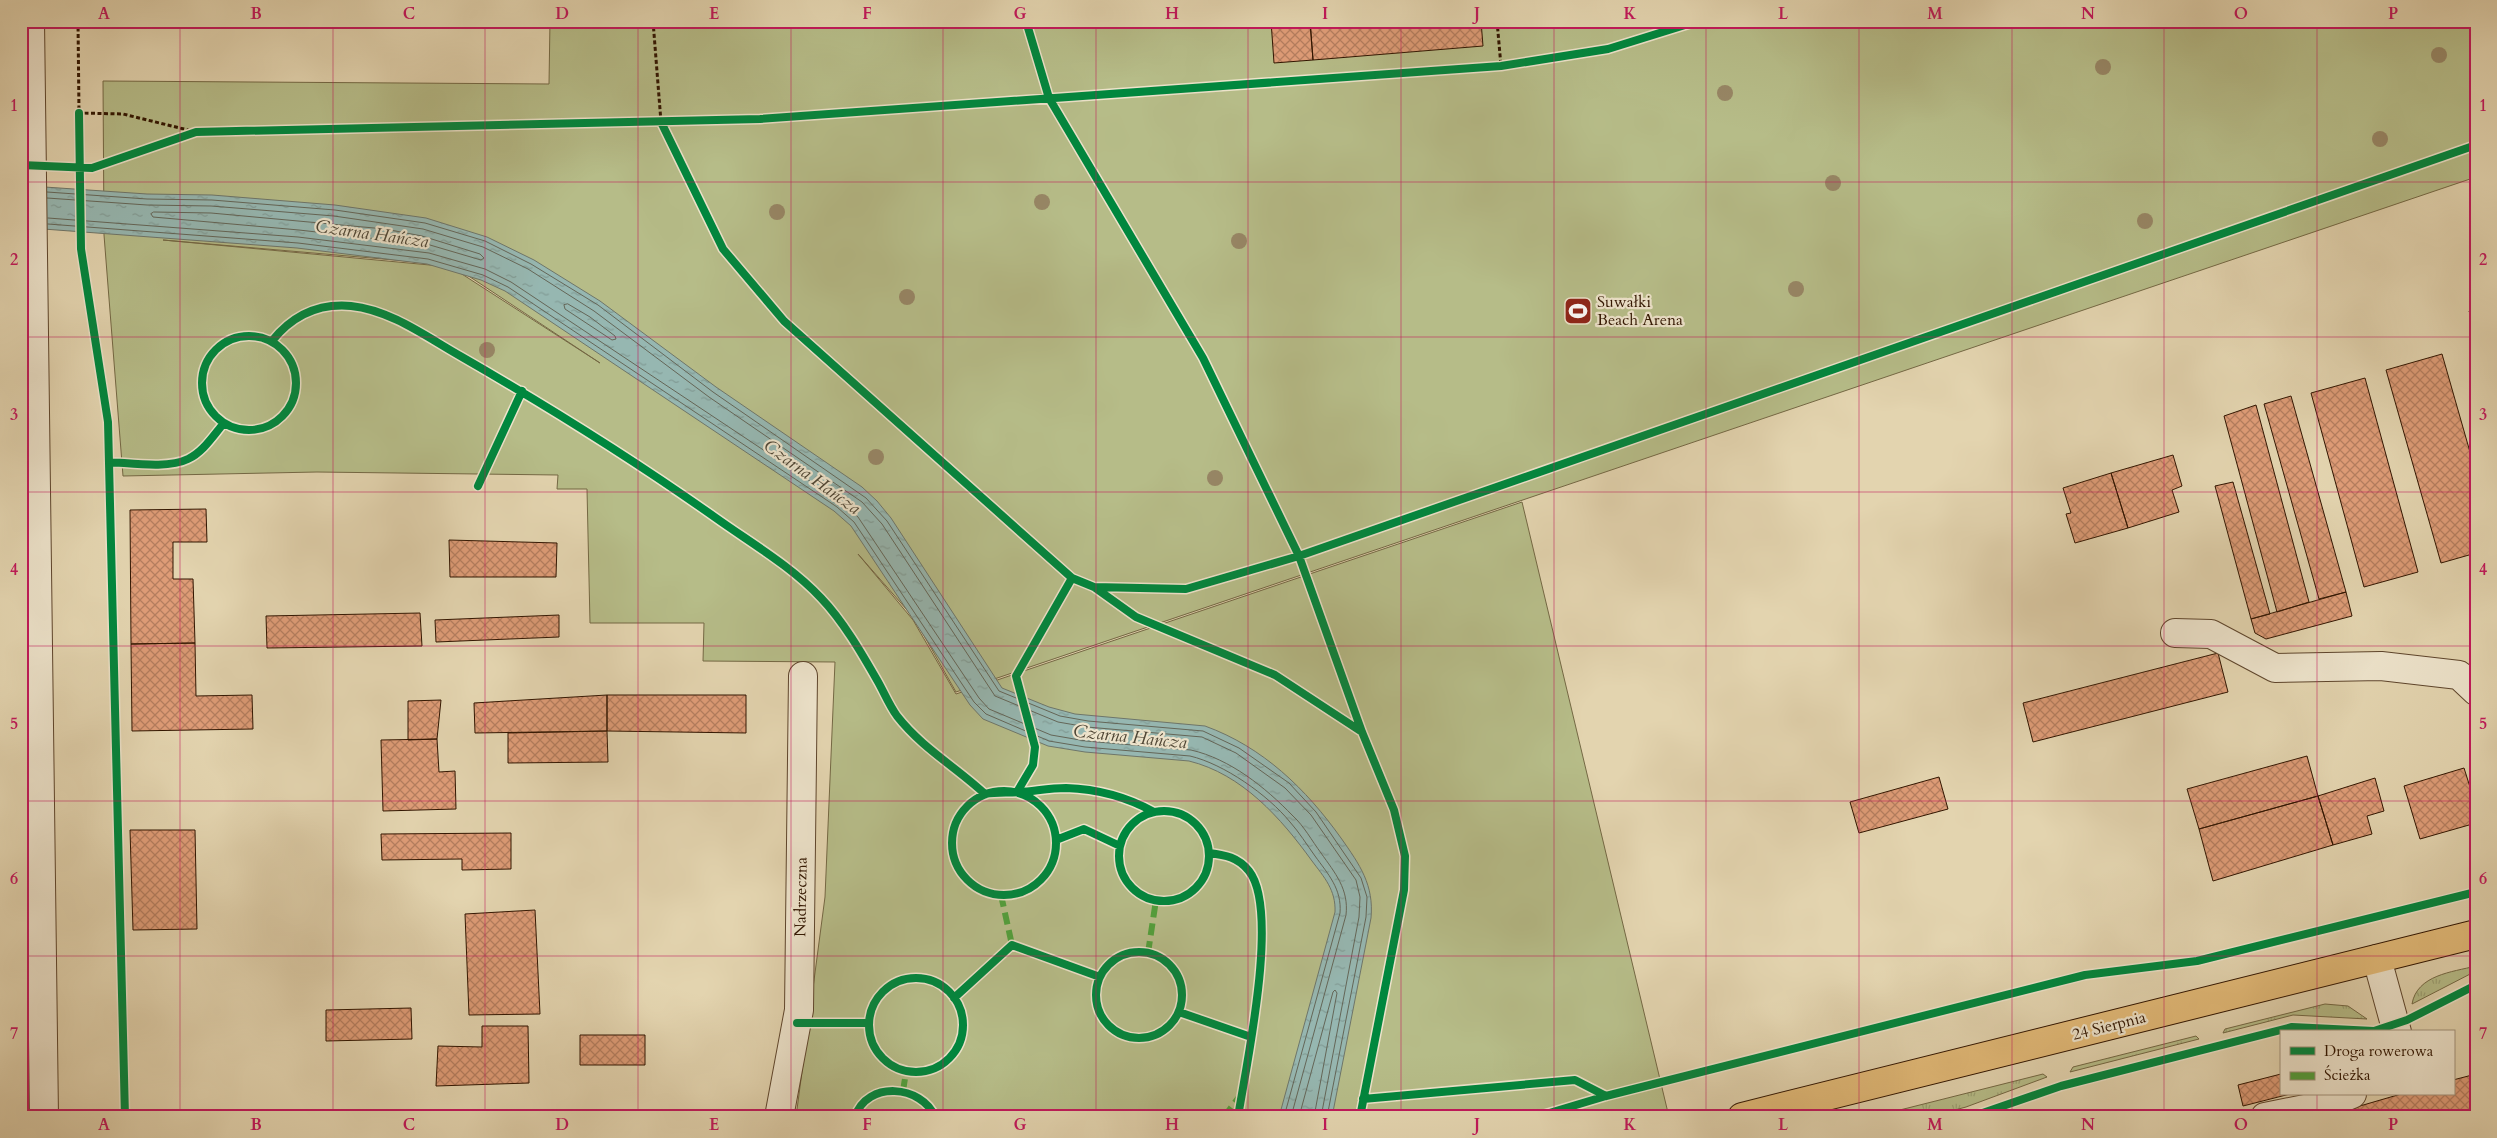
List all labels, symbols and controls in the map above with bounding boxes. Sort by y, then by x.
text: A [98,3,110,25]
text: B [250,3,262,25]
text: C [403,3,415,25]
text: D [555,3,569,25]
text: E [709,3,719,25]
text: F [862,3,872,25]
text: G [1013,3,1027,25]
text: H [1165,3,1179,25]
text: I [1322,3,1328,25]
text: J [1472,3,1480,25]
text: K [1624,3,1637,25]
text: L [1778,3,1789,25]
text: M [1927,3,1943,25]
text: N [2081,3,2095,25]
text: O [2234,3,2248,25]
text: P [2388,3,2398,25]
text: 1 [10,95,18,117]
text: 1 [2479,95,2487,117]
water label: Czarna Hańcza [314,214,430,254]
text: 2 [10,249,18,271]
text: 2 [2479,249,2487,271]
place label: Suwałki Beach Arena [1597,291,1683,331]
sports icon: Suwałki Beach Arena [1563,296,1593,326]
text: 3 [10,404,18,426]
text: 3 [2479,404,2487,426]
water label: Czarna Hańcza [758,433,866,521]
text: 4 [10,559,18,581]
text: 4 [2479,559,2487,581]
text: 5 [10,713,18,735]
text: 5 [2479,713,2487,735]
water label: Czarna Hańcza [1072,719,1188,755]
street label: Nadrzeczna [789,857,813,937]
text: 6 [10,868,18,890]
text: 6 [2479,868,2487,890]
street label: 24 Sierpnia [2070,1006,2148,1046]
text: 7 [10,1023,18,1045]
text: 7 [2479,1023,2487,1045]
legend [2280,1030,2454,1096]
text: Droga rowerowa [2324,1041,2434,1061]
text: Ścieżka [2324,1065,2371,1085]
text: A [98,1114,110,1136]
text: B [250,1114,262,1136]
text: C [403,1114,415,1136]
text: D [555,1114,569,1136]
text: E [709,1114,719,1136]
text: F [862,1114,872,1136]
text: G [1013,1114,1027,1136]
text: H [1165,1114,1179,1136]
text: I [1322,1114,1328,1136]
text: J [1472,1114,1480,1136]
text: K [1624,1114,1637,1136]
text: L [1778,1114,1789,1136]
text: M [1927,1114,1943,1136]
text: N [2081,1114,2095,1136]
text: O [2234,1114,2248,1136]
text: P [2388,1114,2398,1136]

